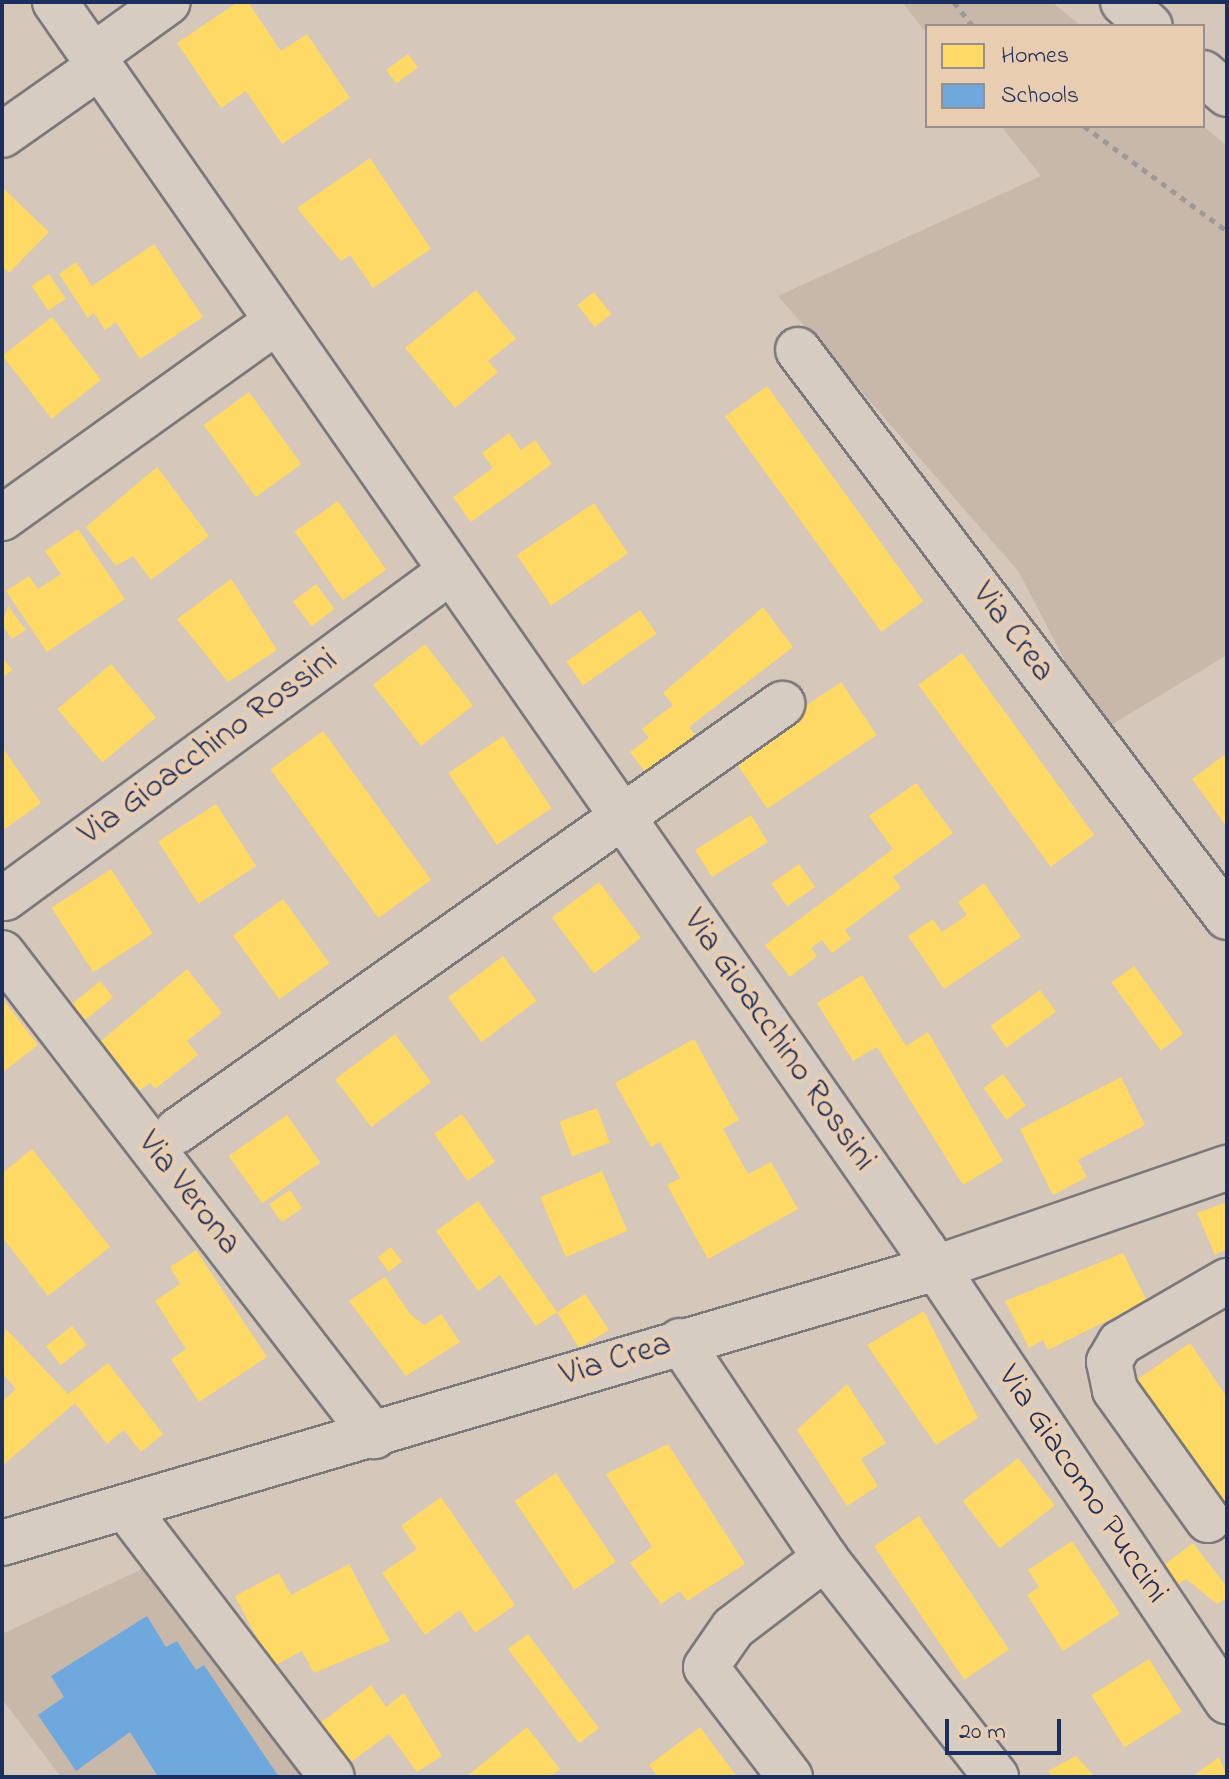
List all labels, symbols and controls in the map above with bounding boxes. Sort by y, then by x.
legend [925,24,1205,128]
text: Homes [1001,39,1069,74]
text: Schools [1001,79,1079,114]
street label: Via Crea [962,575,1062,691]
street label: Via Gioacchino Rossini [72,640,346,856]
street label: Via Gioacchino Rossini [672,902,884,1180]
street label: Via Verona [127,1124,249,1264]
street label: Via Crea [556,1325,676,1397]
street label: Via Giacomo Puccini [987,1358,1177,1612]
scale bar [949,1703,1065,1753]
text: 20 m [959,1715,1006,1750]

